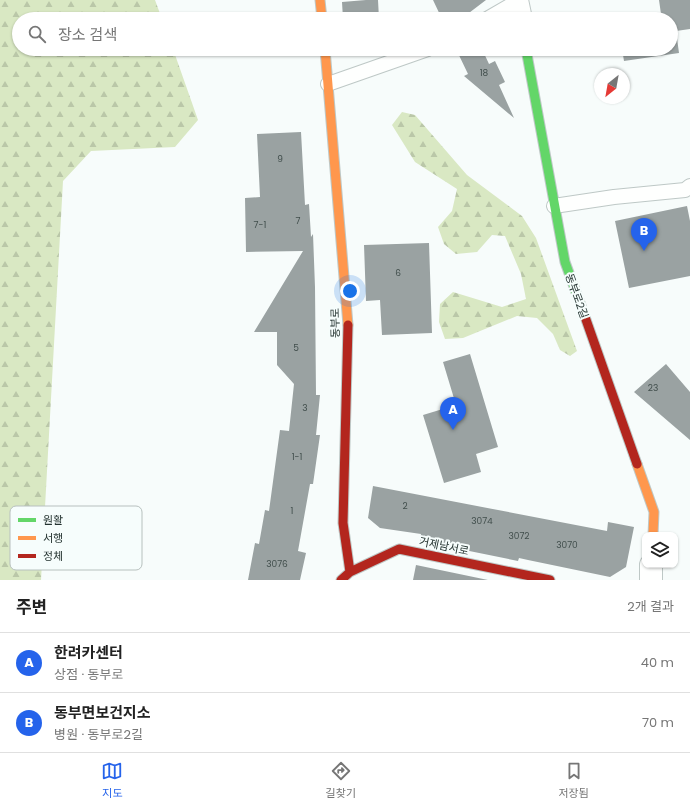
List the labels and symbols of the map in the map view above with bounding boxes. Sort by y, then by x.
house number: 18 [480,67,489,79]
north arrow [594,68,630,104]
house number: 9 [277,153,283,165]
house number: 7 [296,215,301,227]
pin: B [631,218,657,251]
house number: 7-1 [254,219,266,231]
house number: 6 [395,267,401,279]
street label: 동부로2길 [561,271,593,321]
your location [340,281,360,301]
street label: 동부로 [327,308,343,338]
house number: 5 [293,342,299,354]
house number: 23 [648,382,658,394]
pin: A [440,397,466,430]
house number: 3 [302,402,308,414]
house number: 1-1 [292,451,302,463]
house number: 2 [402,500,408,512]
house number: 1 [291,505,294,517]
legend [10,506,142,570]
text: 원활 [43,512,63,528]
house number: 3074 [471,515,493,527]
text: 서행 [43,530,63,546]
house number: 3072 [508,530,530,542]
street label: 거제남서로 [418,533,470,559]
house number: 3070 [556,539,578,551]
text: 정체 [43,548,63,564]
house number: 3076 [266,558,288,570]

